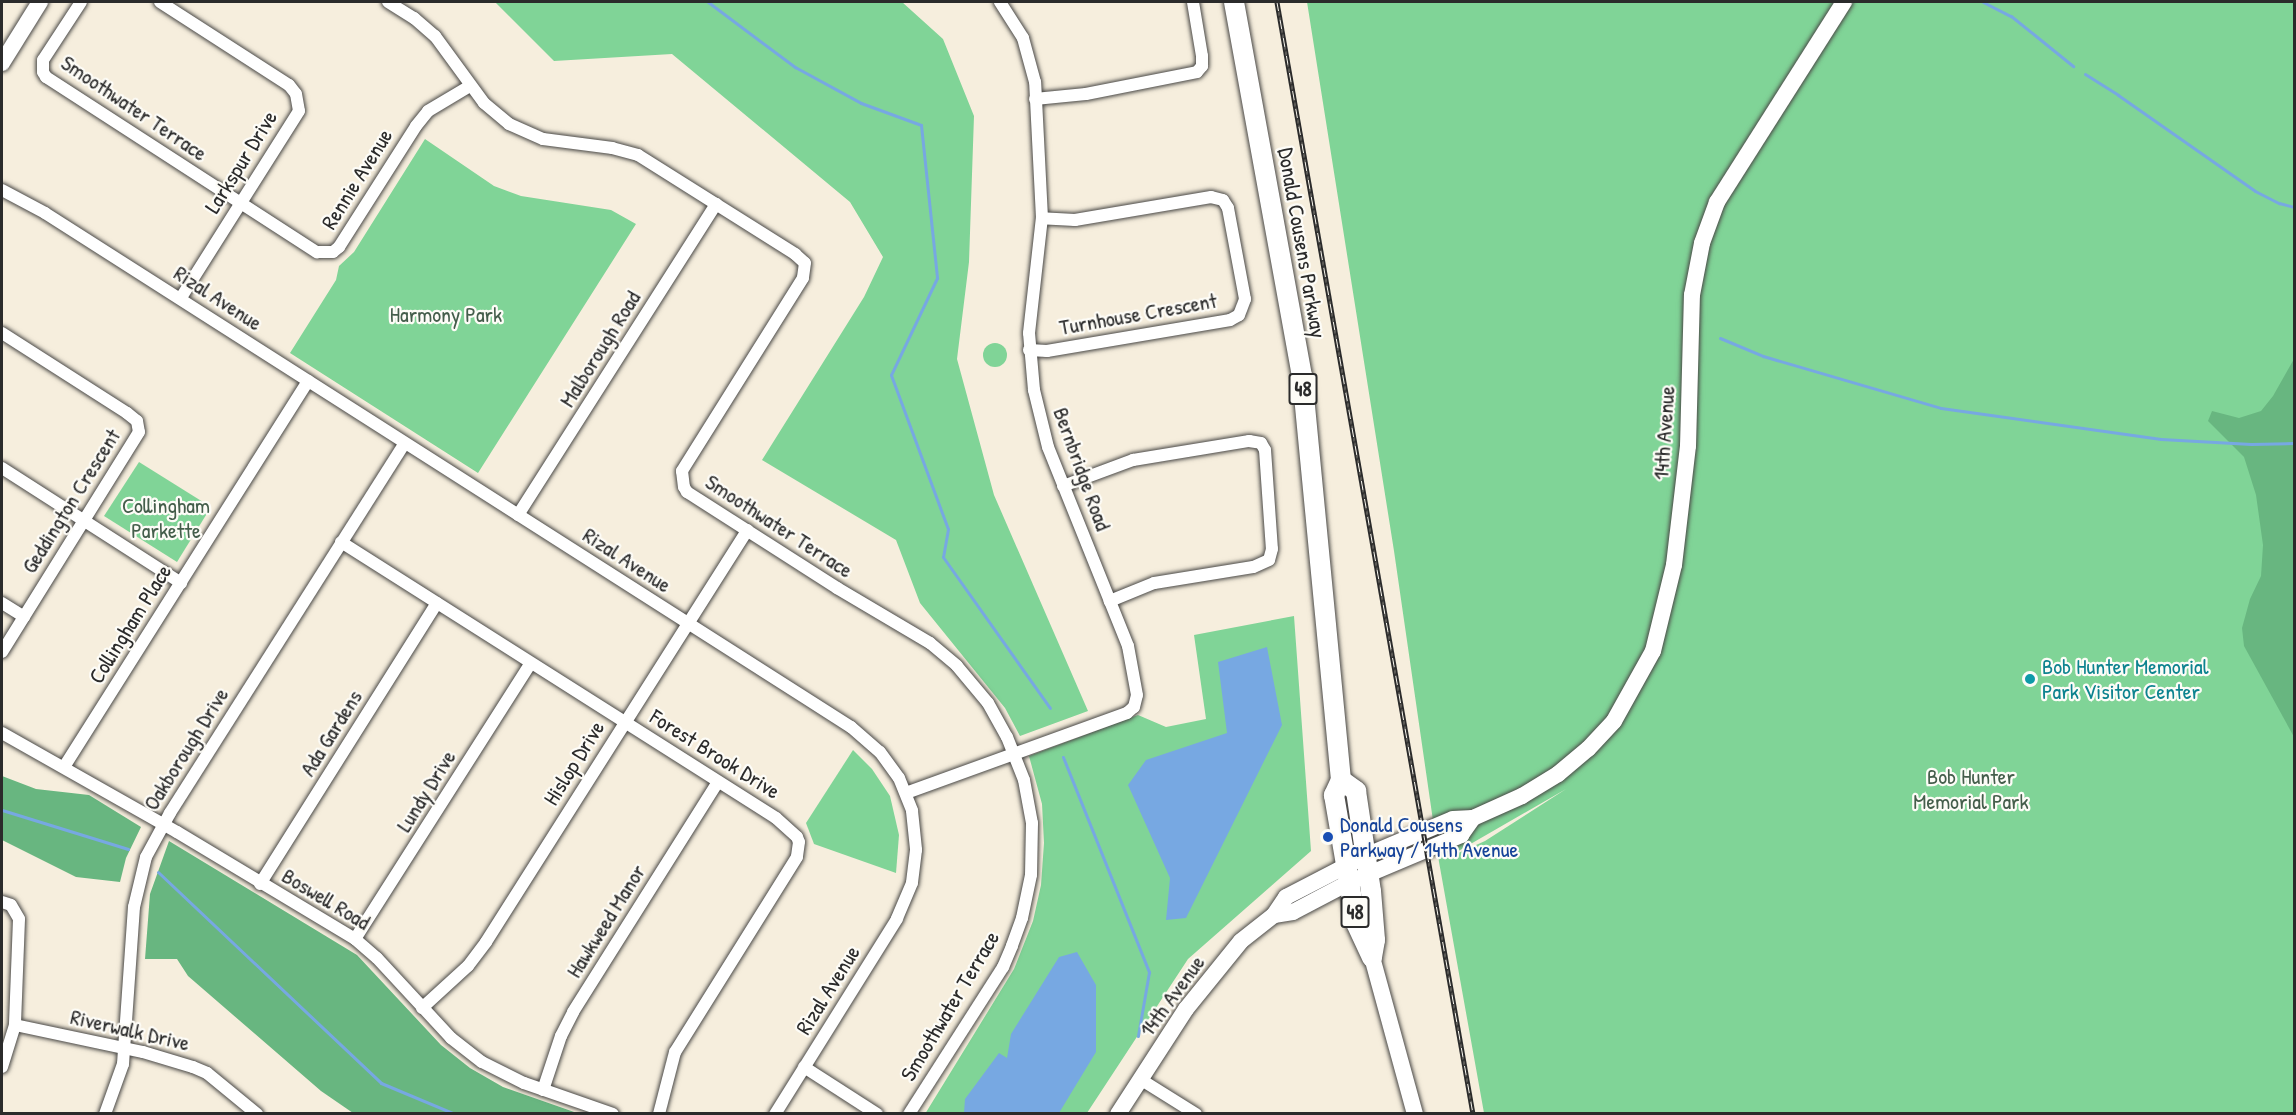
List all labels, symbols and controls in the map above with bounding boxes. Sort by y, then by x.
street label: Smoothwater Terrace [56,49,212,167]
street label: Larkspur Drive [199,106,283,218]
street label: Rennie Avenue [316,124,398,234]
street label: Donald Cousens Parkway [1272,146,1332,340]
street label: Rizal Avenue [169,260,267,336]
street label: Malborough Road [554,286,646,412]
street label: Turnhouse Crescent [1057,287,1219,341]
park label: Harmony Park [390,302,502,328]
road number: 48 [1288,371,1318,407]
street label: 14th Avenue [1648,385,1680,481]
street label: Bernbridge Road [1048,404,1116,534]
street label: Geddington Crescent [16,424,126,578]
street label: Smoothwater Terrace [700,469,858,583]
park label: Collingham Parkette [122,492,210,544]
street label: Rizal Avenue [578,522,676,598]
street label: Collingham Place [83,560,177,688]
place label: Bob Hunter Memorial Park Visitor Center [2042,653,2209,704]
marker: Bob Hunter Memorial Park Visitor Center [2023,672,2037,686]
street label: Oakborough Drive [138,683,234,815]
street label: Ada Gardens [294,685,368,781]
street label: Forest Brook Drive [645,703,785,805]
street label: Hislop Drive [538,716,610,810]
street label: Lundy Drive [391,745,461,837]
park label: Bob Hunter Memorial Park [1913,763,2029,814]
place label: Donald Cousens Parkway / 14th Avenue [1340,811,1518,862]
marker: Donald Cousens Parkway / 14th Avenue [1321,830,1335,844]
street label: Hawkweed Manor [561,859,651,983]
street label: Boswell Road [277,862,375,936]
road number: 48 [1340,894,1370,930]
street label: Smoothwater Terrace [895,926,1005,1086]
street label: Rizal Avenue [790,941,866,1039]
street label: 14th Avenue [1134,950,1210,1042]
street label: Riverwalk Drive [68,1004,192,1056]

